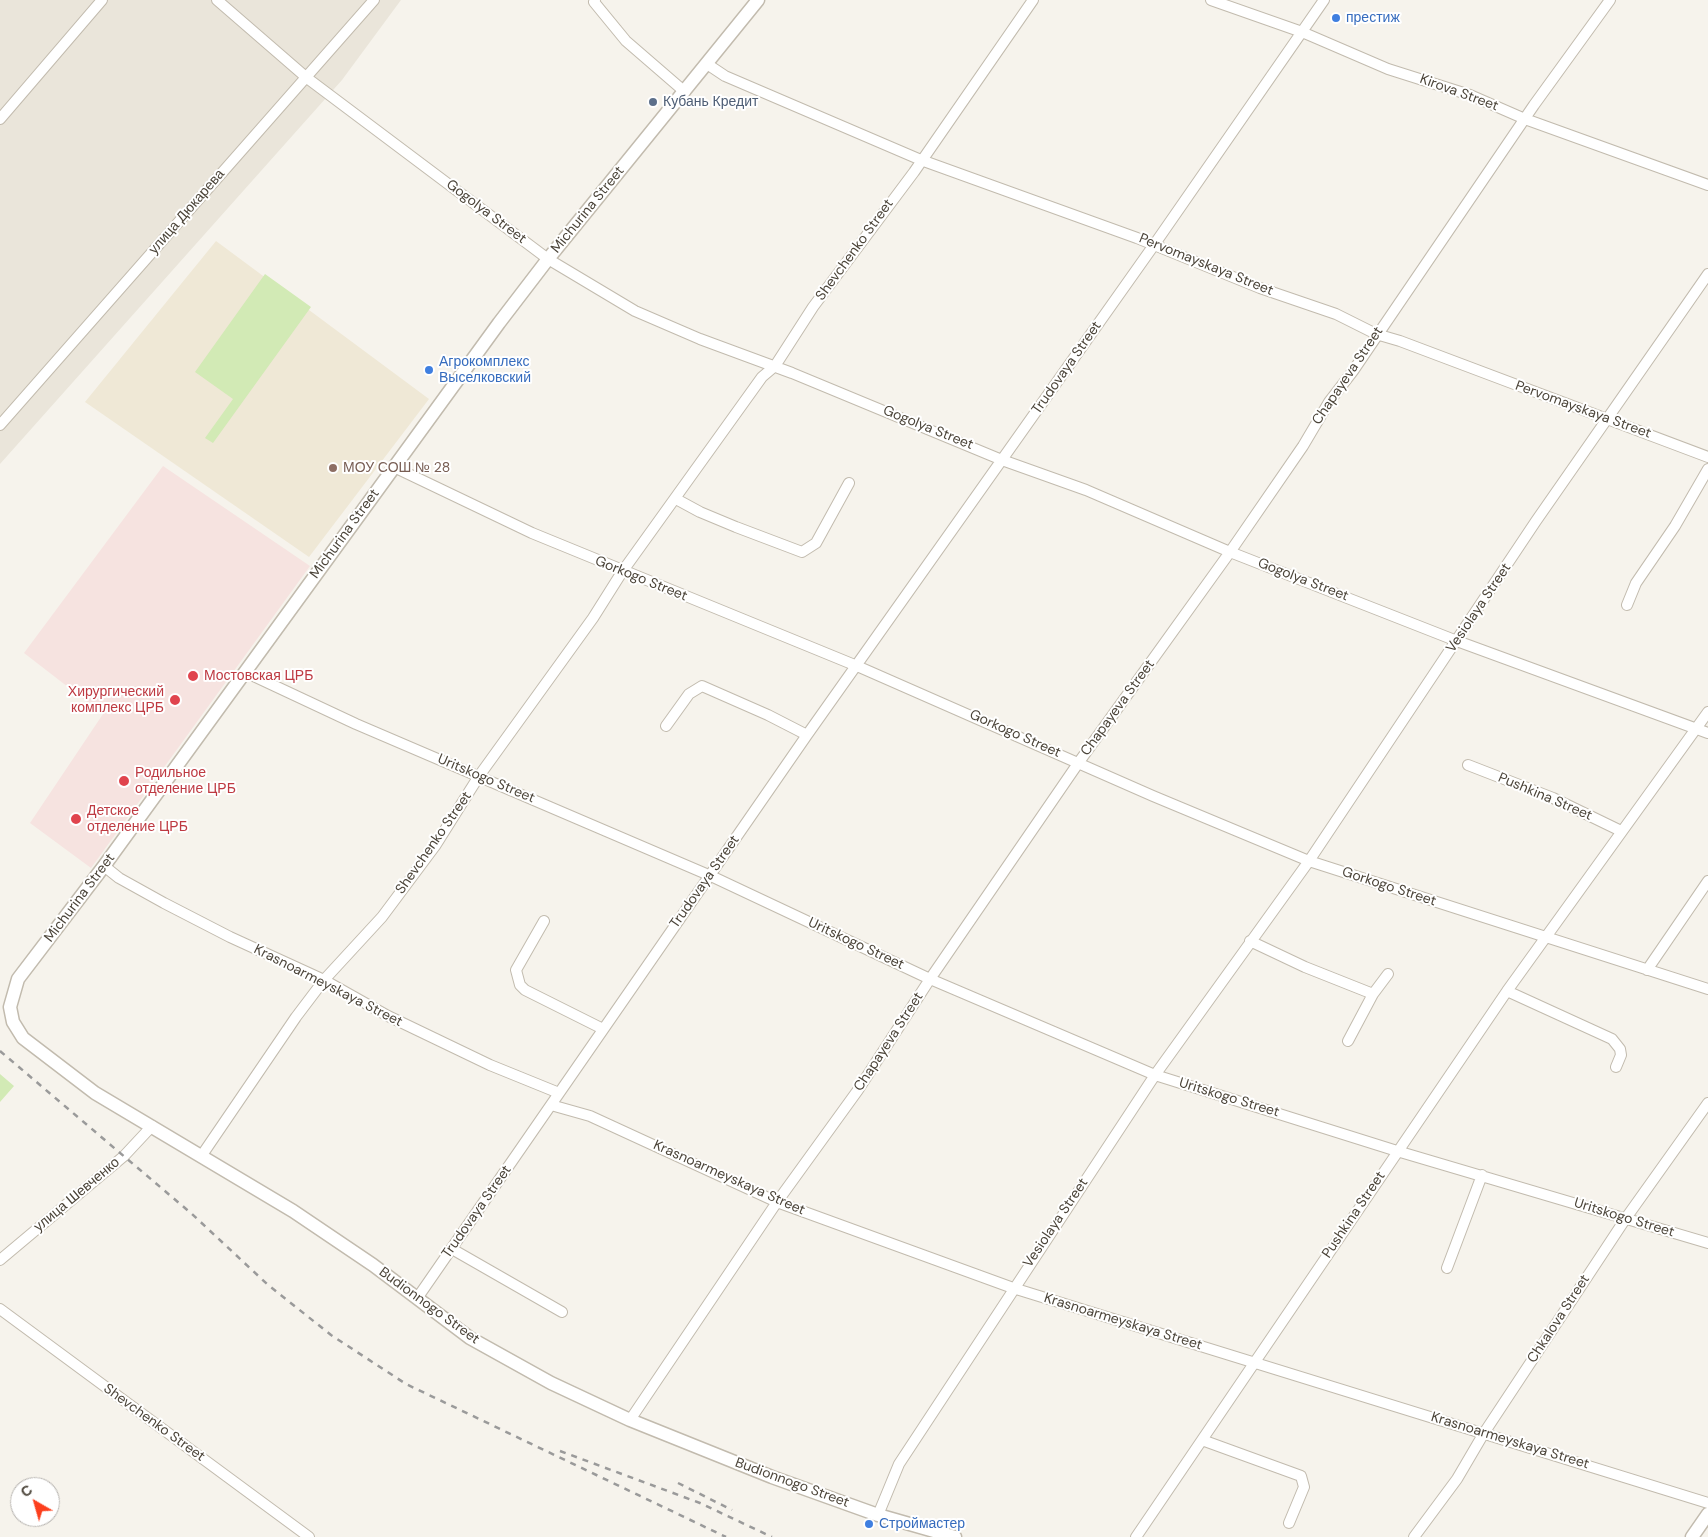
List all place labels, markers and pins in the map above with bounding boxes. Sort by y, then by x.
place label: престиж [1346,10,1400,26]
marker: престиж [1330,12,1342,24]
place label: Кубань Кредит [663,94,758,110]
marker: Кубань Кредит [647,96,659,108]
place label: Агрокомплекс Выселковский [439,354,531,387]
marker: Агрокомплекс Выселковский [423,364,435,376]
place label: МОУ СОШ № 28 [343,460,450,476]
marker: МОУ СОШ № 28 [327,462,339,474]
place label: Мостовская ЦРБ [204,668,313,684]
marker: Мостовская ЦРБ [186,669,200,683]
place label: Хирургический комплекс ЦРБ [68,684,164,716]
marker: Хирургический комплекс ЦРБ [168,693,182,707]
place label: Родильное отделение ЦРБ [135,765,236,798]
marker: Родильное отделение ЦРБ [117,774,131,788]
place label: Детское отделение ЦРБ [87,803,188,836]
marker: Детское отделение ЦРБ [69,812,83,826]
place label: Строймастер [879,1516,965,1532]
marker: Строймастер [863,1518,875,1530]

